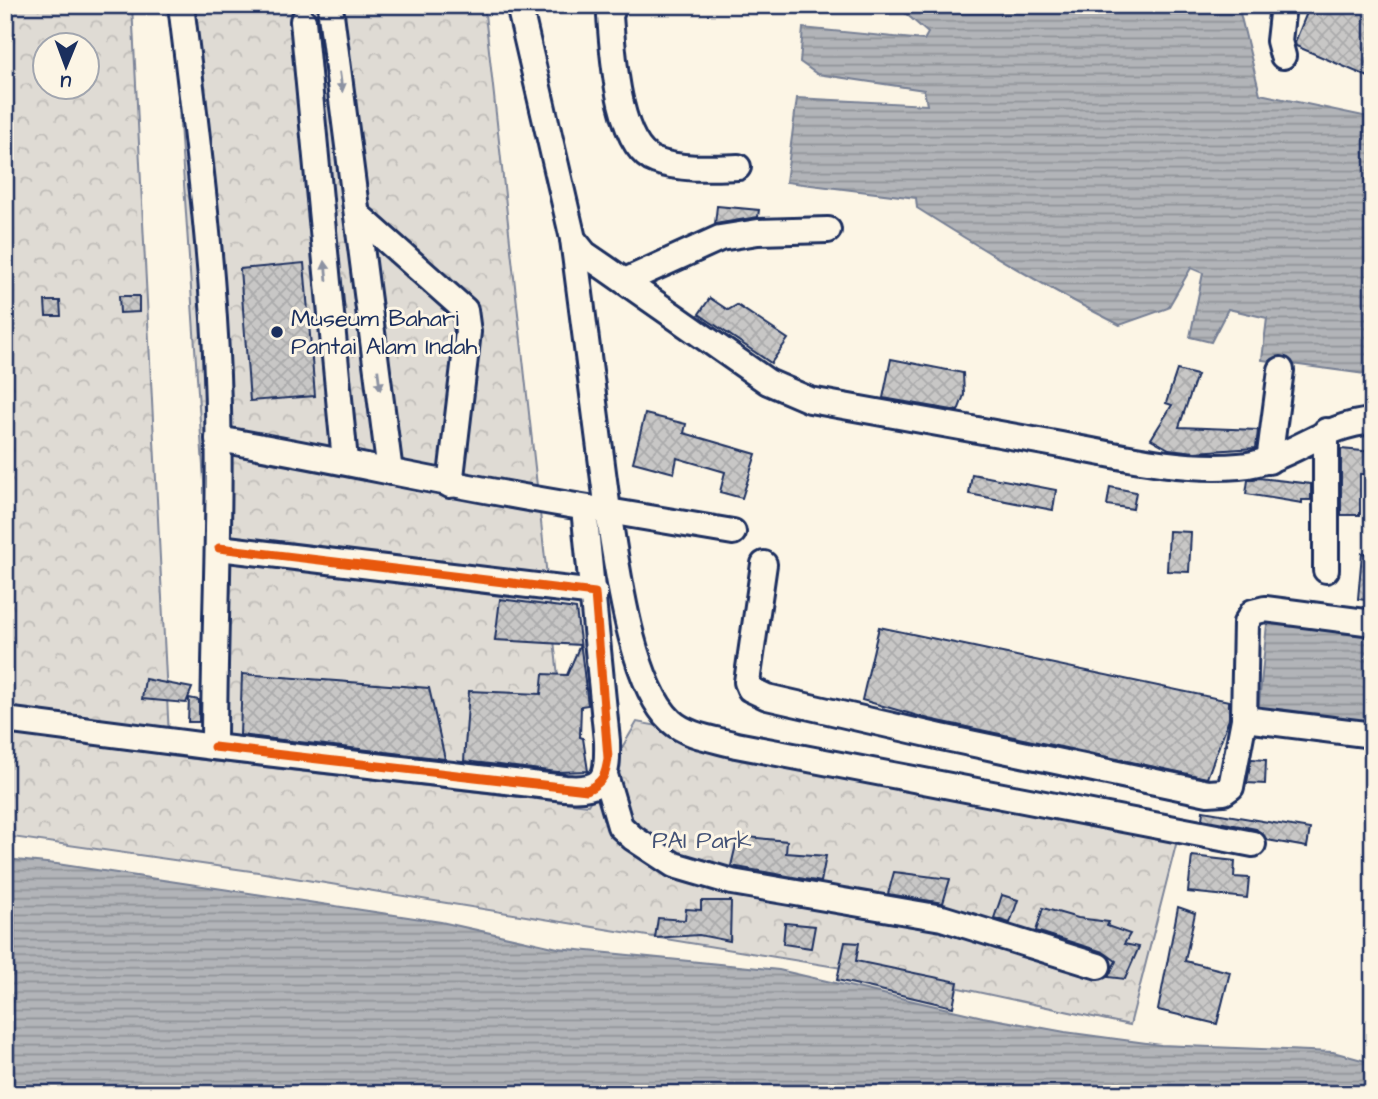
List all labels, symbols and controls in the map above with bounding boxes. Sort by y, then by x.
north arrow [32,32,102,102]
text: U [60,68,71,95]
one-way arrow [335,71,346,93]
one-way arrow [320,260,331,282]
place label: Museum Bahari Pantai Alam Indah [291,302,477,364]
marker: Museum Bahari Pantai Alam Indah [269,324,285,340]
one-way arrow [373,369,384,391]
park label: PAI Park [652,824,752,858]

